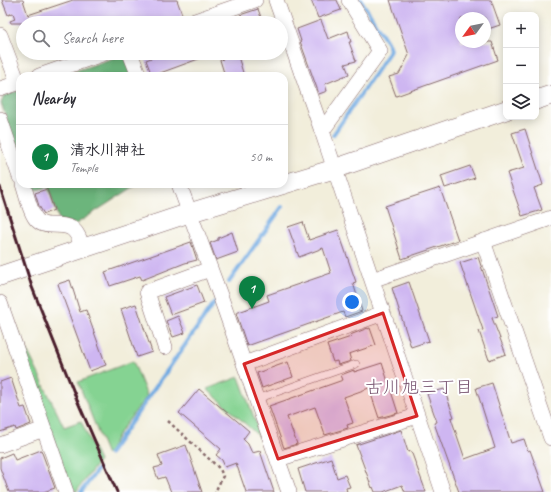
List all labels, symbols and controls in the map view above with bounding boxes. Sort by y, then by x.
north arrow [455,12,491,48]
map controls [503,12,539,120]
button: + [503,12,539,48]
search box [16,16,288,60]
icon: search [30,27,52,49]
text: Search here [62,29,123,48]
button: − [503,48,539,84]
button: layers [503,84,539,120]
text: Nearby [32,88,75,109]
text: 清水川神社 [70,141,145,160]
text: 1 [42,149,48,165]
text: 50 m [250,149,272,165]
text: Temple [70,160,98,176]
pin: 1 [239,276,265,309]
your location [342,292,362,312]
district label: 古川旭三丁目 [365,376,473,398]

